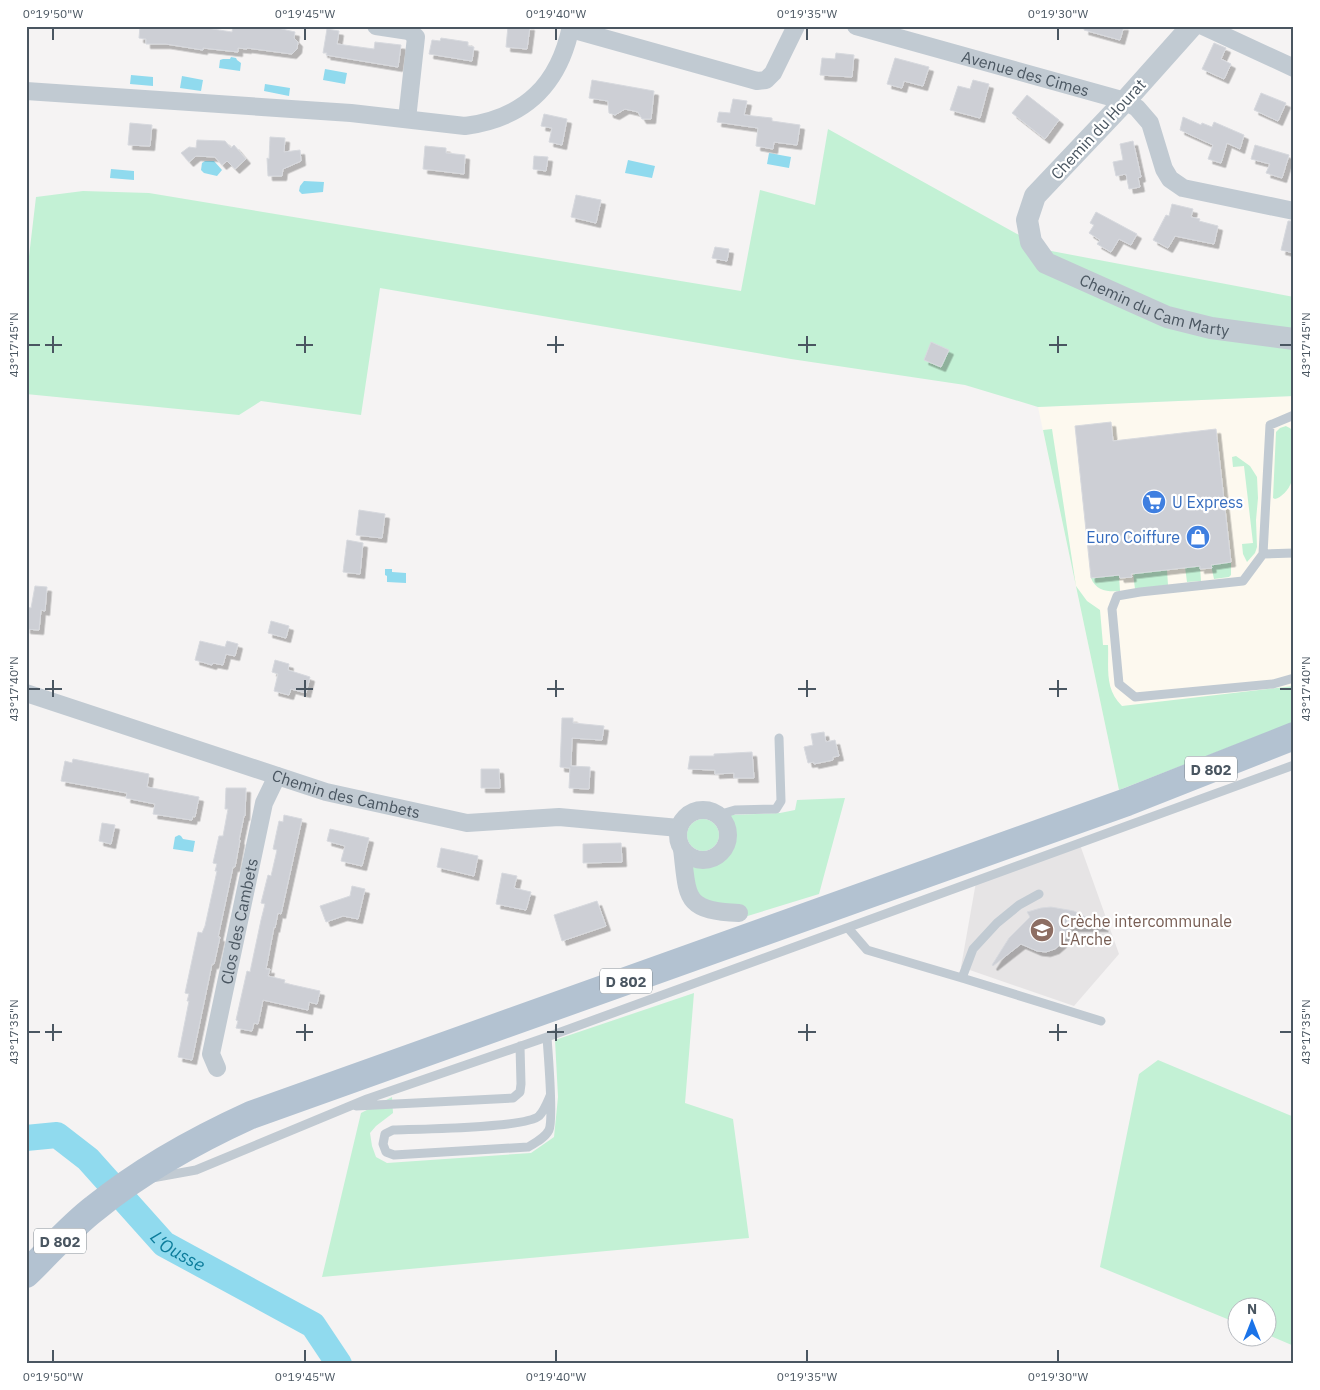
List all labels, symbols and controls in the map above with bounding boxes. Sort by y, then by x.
text: 0°19'50"W [23,6,84,21]
text: 0°19'45"W [275,6,336,21]
text: 0°19'40"W [526,6,587,21]
text: 0°19'35"W [777,6,838,21]
text: 0°19'30"W [1028,6,1089,21]
street label: Avenue des Cimes [960,46,1092,101]
street label: Chemin du Hourat [1046,75,1150,183]
street label: Chemin du Cam Marty [1077,269,1231,340]
text: 43°17'45"N [6,312,21,378]
text: 43°17'45"N [1298,312,1313,378]
supermarket icon: U Express [1141,489,1167,515]
place label: U Express [1172,492,1243,512]
shop icon: Euro Coiffure [1185,524,1211,550]
place label: Euro Coiffure [1086,527,1180,547]
text: 43°17'40"N [6,656,21,722]
text: 43°17'40"N [1298,656,1313,722]
road number: D 802 [1185,756,1237,782]
street label: Chemin des Cambets [270,765,422,822]
street label: Clos des Cambets [216,856,262,986]
place label: Crèche intercommunale L'Arche [1060,911,1232,949]
school or university icon: Crèche intercommunale L'Arche [1029,917,1055,943]
road number: D 802 [600,968,652,994]
text: 43°17'35"N [6,999,21,1065]
text: 43°17'35"N [1298,999,1313,1065]
water label: L'Ousse [146,1226,209,1276]
road number: D 802 [34,1228,86,1254]
north arrow [1228,1298,1278,1348]
text: N [1247,1300,1257,1318]
text: 0°19'50"W [23,1369,84,1384]
text: 0°19'45"W [275,1369,336,1384]
text: 0°19'40"W [526,1369,587,1384]
text: 0°19'35"W [777,1369,838,1384]
text: 0°19'30"W [1028,1369,1089,1384]

